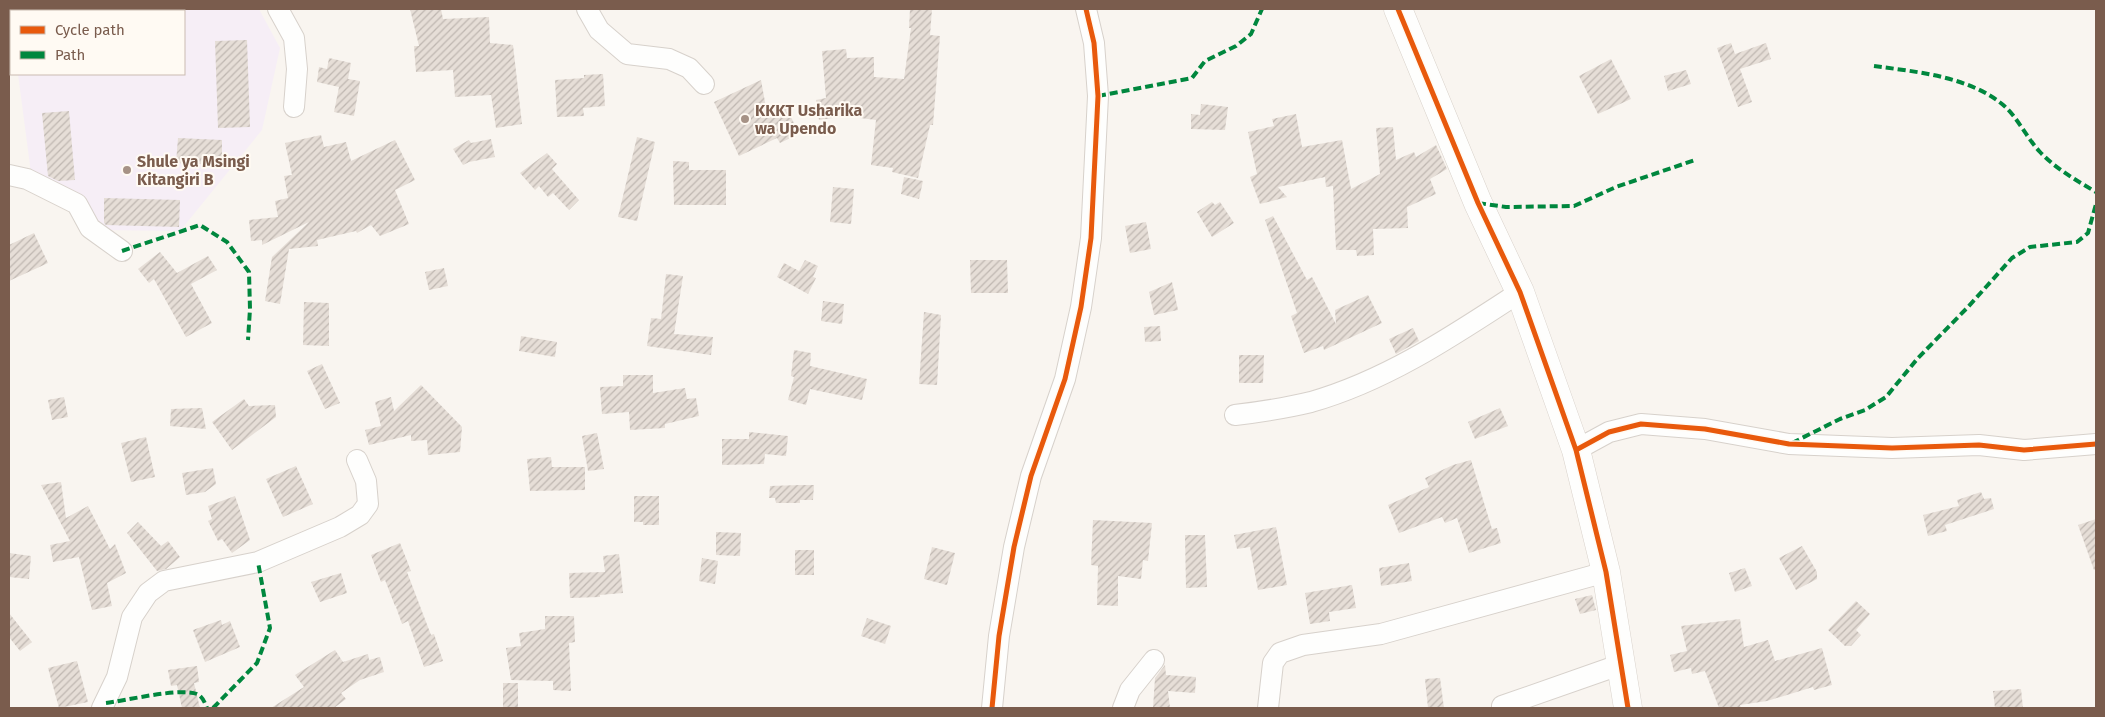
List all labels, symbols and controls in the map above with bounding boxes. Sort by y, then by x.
legend [10,10,185,75]
text: Cycle path [55,21,125,39]
text: Path [55,46,85,64]
place label: KKKT Usharika wa Upendo [755,101,862,138]
marker: KKKT Usharika wa Upendo [739,113,751,125]
place label: Shule ya Msingi Kitangiri B [137,152,250,189]
marker: Shule ya Msingi Kitangiri B [121,164,133,176]

